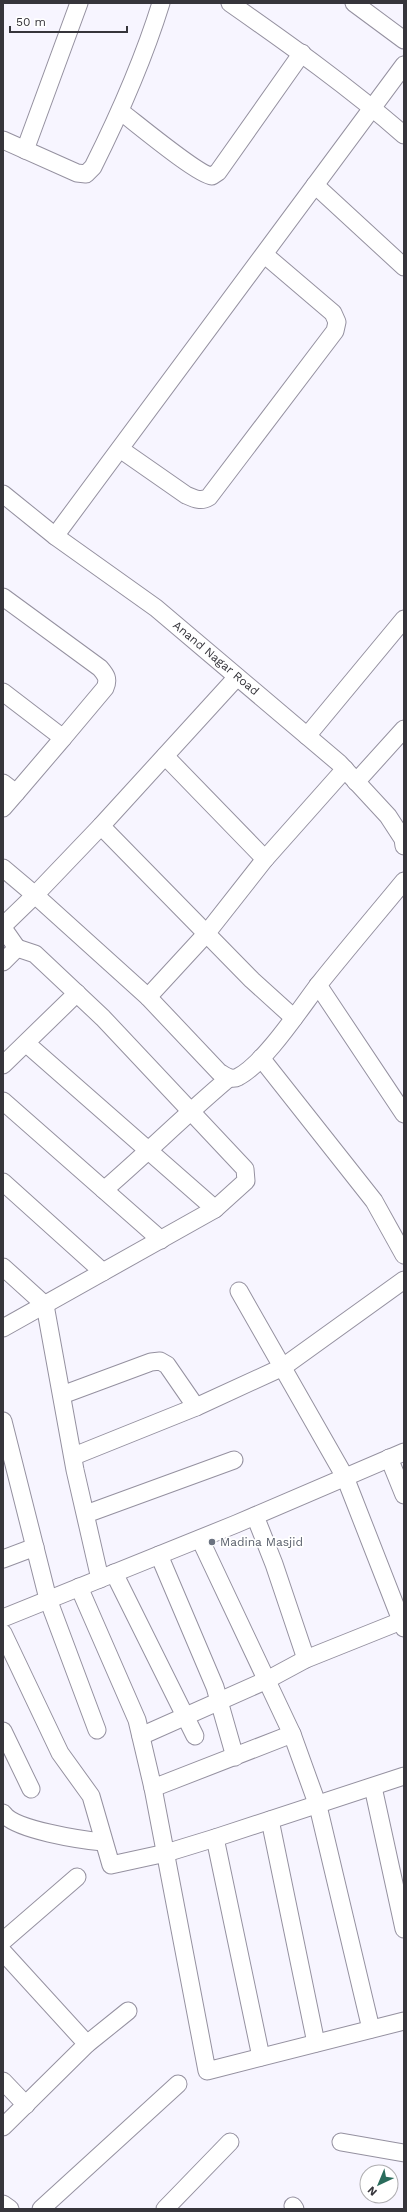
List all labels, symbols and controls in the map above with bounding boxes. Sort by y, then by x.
scale bar [10,8,127,34]
text: 50 m [16,15,46,29]
street label: Anand Nagar Road [170,618,262,698]
place label: Madina Masjid [220,1535,303,1549]
marker: Madina Masjid [207,1537,217,1547]
north arrow [359,2164,399,2204]
text: N [365,2183,380,2198]

